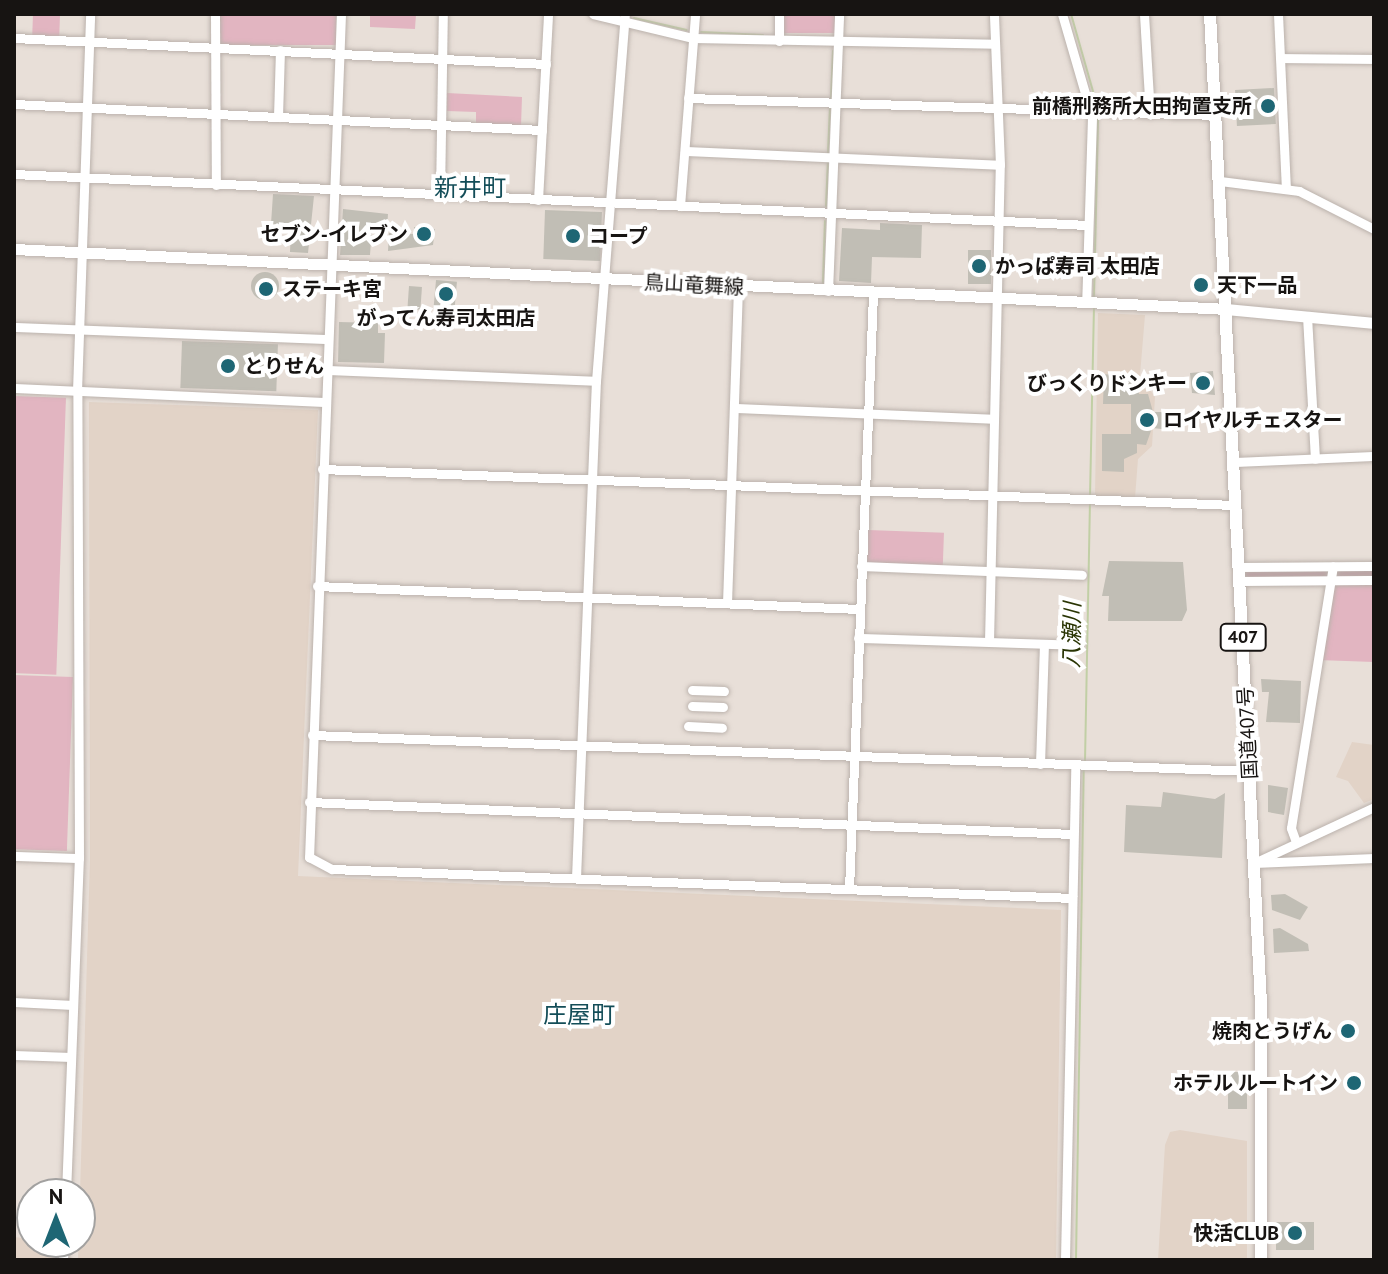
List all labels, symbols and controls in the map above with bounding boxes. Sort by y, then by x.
place label: 前橋刑務所大田拘置支所 [1032,94,1252,118]
marker: 前橋刑務所大田拘置支所 [1259,97,1277,115]
district label: 新井町 [434,174,506,202]
place label: セブン-イレブン [261,222,408,246]
place label: コープ [589,224,649,248]
marker: セブン-イレブン [415,225,433,243]
marker: コープ [564,227,582,245]
place label: かっぱ寿司 太田店 [995,254,1160,278]
marker: かっぱ寿司 太田店 [970,257,988,275]
street label: 鳥山竜舞線 [643,270,745,300]
place label: 天下一品 [1217,273,1297,297]
marker: 天下一品 [1192,276,1210,294]
place label: ステーキ宮 [282,277,382,301]
marker: ステーキ宮 [257,280,275,298]
marker: がってん寿司太田店 [437,285,455,303]
place label: がってん寿司太田店 [356,306,536,330]
place label: とりせん [244,354,324,378]
marker: とりせん [219,357,237,375]
place label: びっくりドンキー [1027,371,1187,395]
marker: びっくりドンキー [1194,374,1212,392]
place label: ロイヤルチェスター [1163,408,1343,432]
marker: ロイヤルチェスター [1138,411,1156,429]
water label: 八瀬川 [1058,602,1086,668]
road number: 407 [1219,623,1267,651]
street label: 国道407号 [1234,686,1262,780]
district label: 庄屋町 [543,1001,615,1029]
place label: 焼肉とうげん [1212,1019,1332,1043]
marker: 焼肉とうげん [1339,1022,1357,1040]
place label: ホテル ルートイン [1173,1071,1338,1095]
marker: ホテル ルートイン [1345,1074,1363,1092]
north arrow [16,1178,96,1258]
text: N [49,1182,63,1210]
place label: 快活CLUB [1193,1221,1279,1245]
marker: 快活CLUB [1286,1224,1304,1242]

